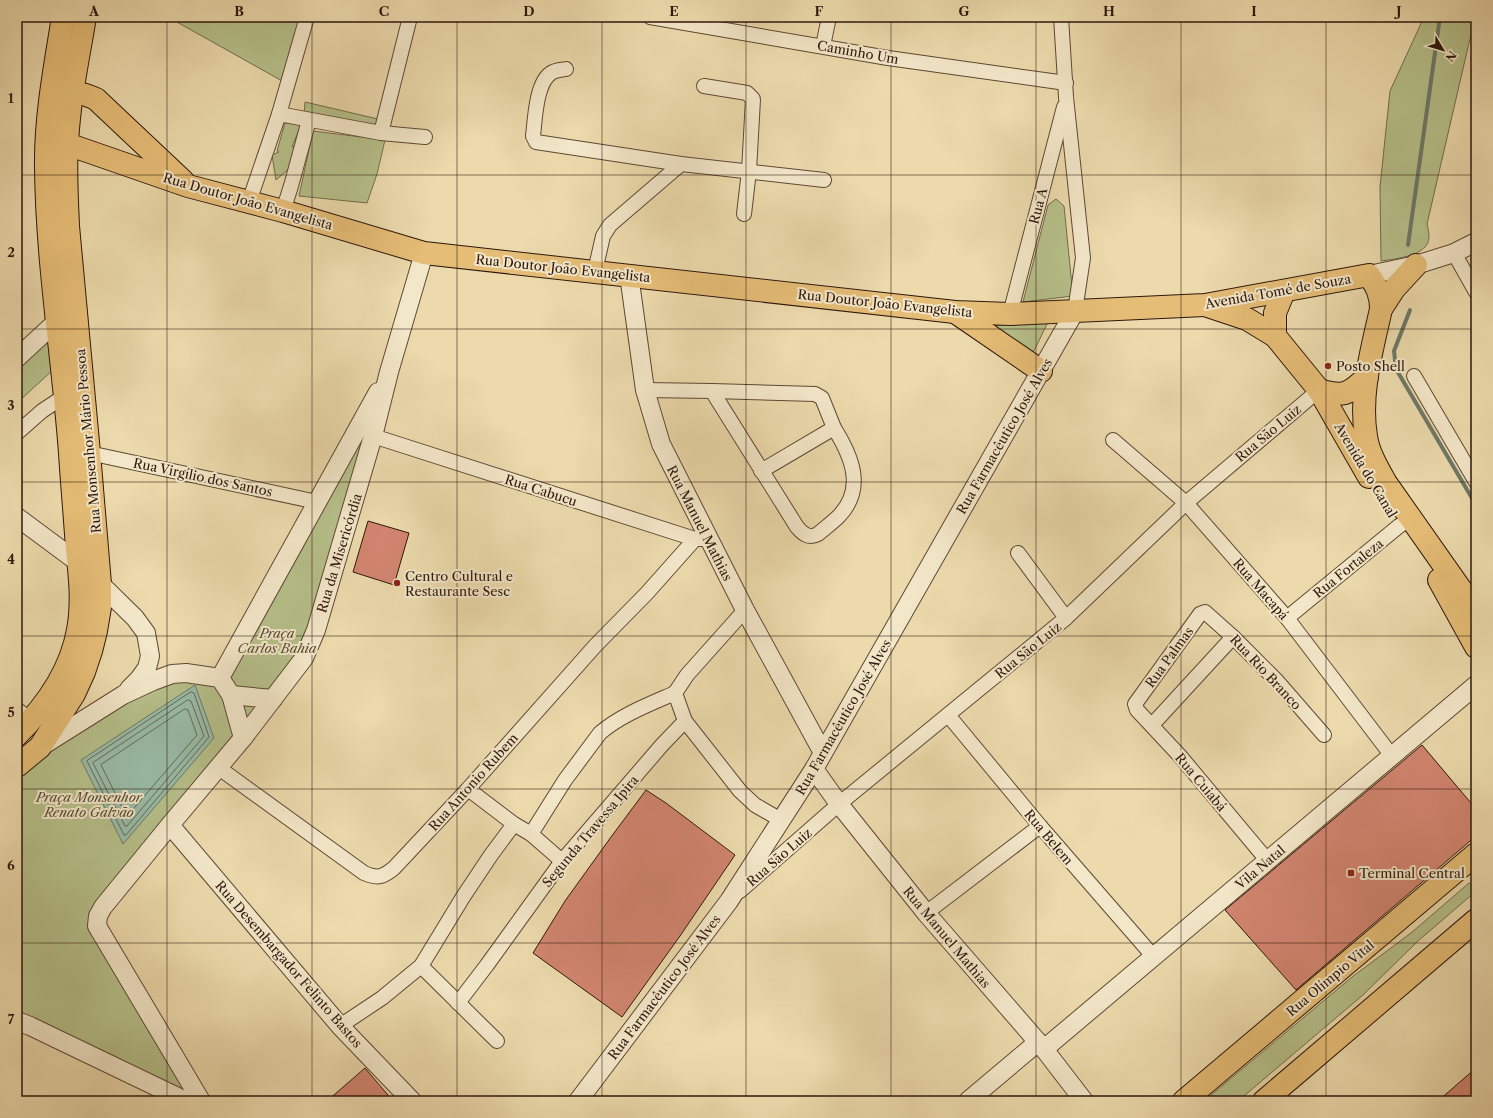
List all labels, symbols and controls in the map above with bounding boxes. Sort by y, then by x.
text: A [88,3,100,19]
text: B [234,3,244,19]
text: C [379,3,389,19]
text: D [523,3,535,19]
text: E [669,3,679,19]
text: F [815,3,824,19]
text: G [958,3,970,19]
text: H [1103,3,1115,19]
text: I [1251,3,1257,19]
text: J [1394,3,1402,19]
north arrow [1423,30,1463,70]
street label: Caminho Um [816,37,900,67]
text: N [1442,48,1459,65]
text: 1 [8,90,14,106]
street label: Rua Doutor João Evangelista [161,169,335,233]
street label: Rua A [1026,186,1051,226]
text: 2 [7,244,15,260]
street label: Rua Doutor João Evangelista [475,251,651,285]
street label: Avenida Tomé de Souza [1203,270,1352,312]
street label: Rua Doutor João Evangelista [797,286,973,320]
street label: Rua Monsenhor Mário Pessoa [72,348,104,534]
street label: Rua Farmacêutico José Alves [953,355,1055,517]
place label: Posto Shell [1336,358,1405,374]
marker: Posto Shell [1323,361,1333,371]
text: 3 [7,397,15,413]
street label: Rua São Luiz [1232,401,1304,465]
street label: Avenida do Canal [1331,419,1401,521]
street label: Rua Virgílio dos Santos [132,454,274,500]
street label: Rua Manuel Mathias [664,463,736,584]
street label: Rua Cabucu [503,471,579,509]
street label: Rua da Misericórdia [313,491,365,615]
street label: Rua Fortaleza [1310,535,1386,601]
text: 4 [7,551,15,567]
street label: Rua Macapá [1230,555,1292,623]
place label: Centro Cultural e Restaurante Sesc [405,568,513,599]
marker: Centro Cultural e Restaurante Sesc [392,578,402,588]
street label: Rua São Luiz [992,618,1065,682]
street label: Rua Palmas [1142,623,1197,691]
park label: Praça Carlos Bahia [238,625,317,656]
street label: Rua Rio Branco [1227,631,1305,713]
street label: Rua Farmacêutico José Alves [792,636,894,798]
text: 5 [7,704,15,720]
street label: Rua Antonio Rubem [425,730,521,834]
street label: Rua Cuiabá [1172,750,1230,815]
street label: Segunda Travessa Ipira [539,772,642,890]
park label: Praça Monsenhor Renato Galvão [35,789,143,820]
street label: Rua Belem [1021,806,1077,868]
street label: Rua São Luiz [743,824,815,890]
street label: Vila Natal [1231,842,1288,893]
text: 6 [7,857,15,873]
place label: Terminal Central [1359,865,1465,881]
marker: Terminal Central [1346,868,1356,878]
street label: Rua Desembargador Felinto Bastos [212,877,366,1051]
street label: Rua Manuel Mathias [900,883,994,991]
street label: Rua Farmacêutico José Alves [604,911,724,1063]
street label: Rua Olímpio Vital [1283,936,1377,1019]
text: 7 [8,1011,15,1027]

